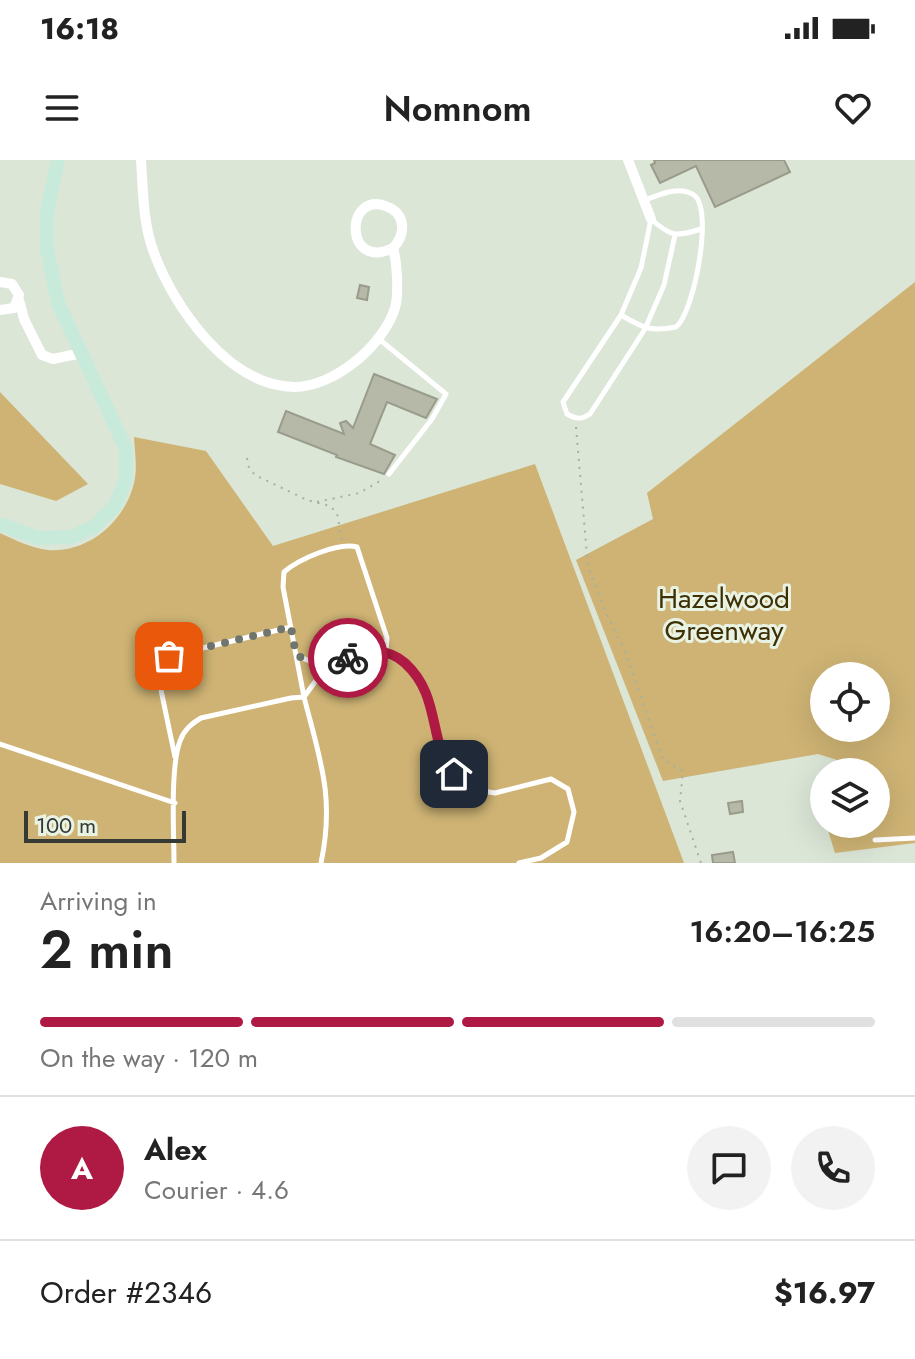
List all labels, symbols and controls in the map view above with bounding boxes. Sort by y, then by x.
text: 16:18 [40,7,119,50]
text: Nomnom [383,82,532,134]
icon: menu [40,86,84,130]
icon: heart [831,86,875,130]
park label: Hazelwood Greenway [658,578,790,651]
courier [308,618,388,698]
pin [135,622,203,690]
icon: bag [147,634,191,678]
icon: bike [326,636,370,680]
map controls [810,662,890,838]
button: locate [810,662,890,742]
pin [420,740,488,808]
icon: home [432,752,476,796]
button: layers [810,758,890,838]
scale bar [24,807,186,843]
text: 100 m [36,809,96,841]
text: Arriving in [40,882,157,920]
text: 16:20–16:25 [690,910,875,953]
text: 2 min [40,912,173,988]
text: On the way · 120 m [40,1039,258,1077]
button: chat [687,1126,771,1210]
button: phone [791,1126,875,1210]
text: Alex [144,1128,207,1171]
text: A [71,1147,93,1190]
text: Courier · 4.6 [144,1171,289,1209]
text: Order #2346 [40,1271,212,1314]
text: $16.97 [774,1271,875,1314]

